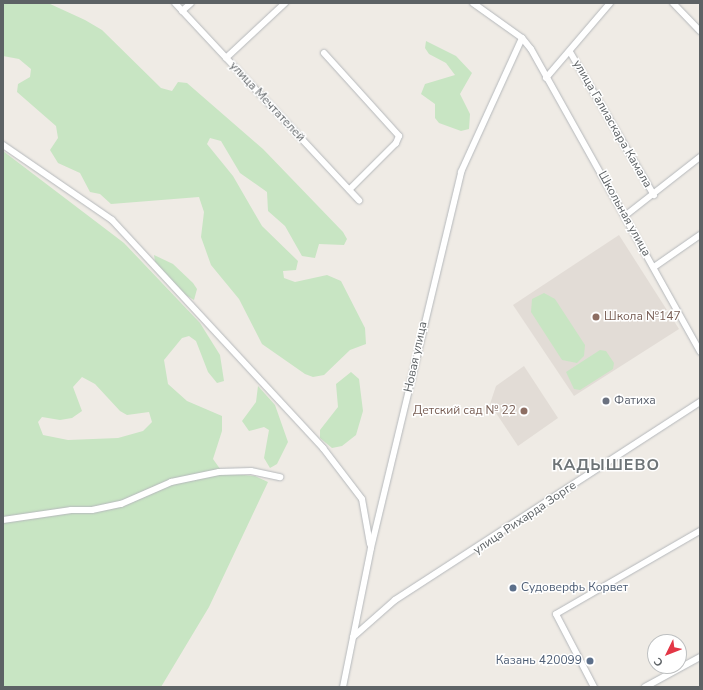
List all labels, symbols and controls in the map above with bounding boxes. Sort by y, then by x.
street label: улица Галиаскара Камала [569,57,655,191]
street label: улица Мечтателей [226,59,308,145]
street label: Школьная улица [595,169,653,259]
place label: Школа №147 [604,310,681,324]
marker: Школа №147 [591,312,601,322]
street label: Новая улица [401,320,431,394]
place label: Фатиха [614,394,656,408]
marker: Фатиха [601,396,611,406]
place label: Детский сад № 22 [413,404,516,418]
marker: Детский сад № 22 [519,406,529,416]
district label: КАДЫШЕВО [552,455,660,475]
street label: улица Рихарда Зорге [471,478,579,558]
place label: Судоверфь Корвет [521,581,628,595]
marker: Судоверфь Корвет [508,583,518,593]
north arrow [647,634,687,674]
place label: Казань 420099 [496,654,582,668]
text: С [651,654,667,670]
marker: Казань 420099 [585,656,595,666]

